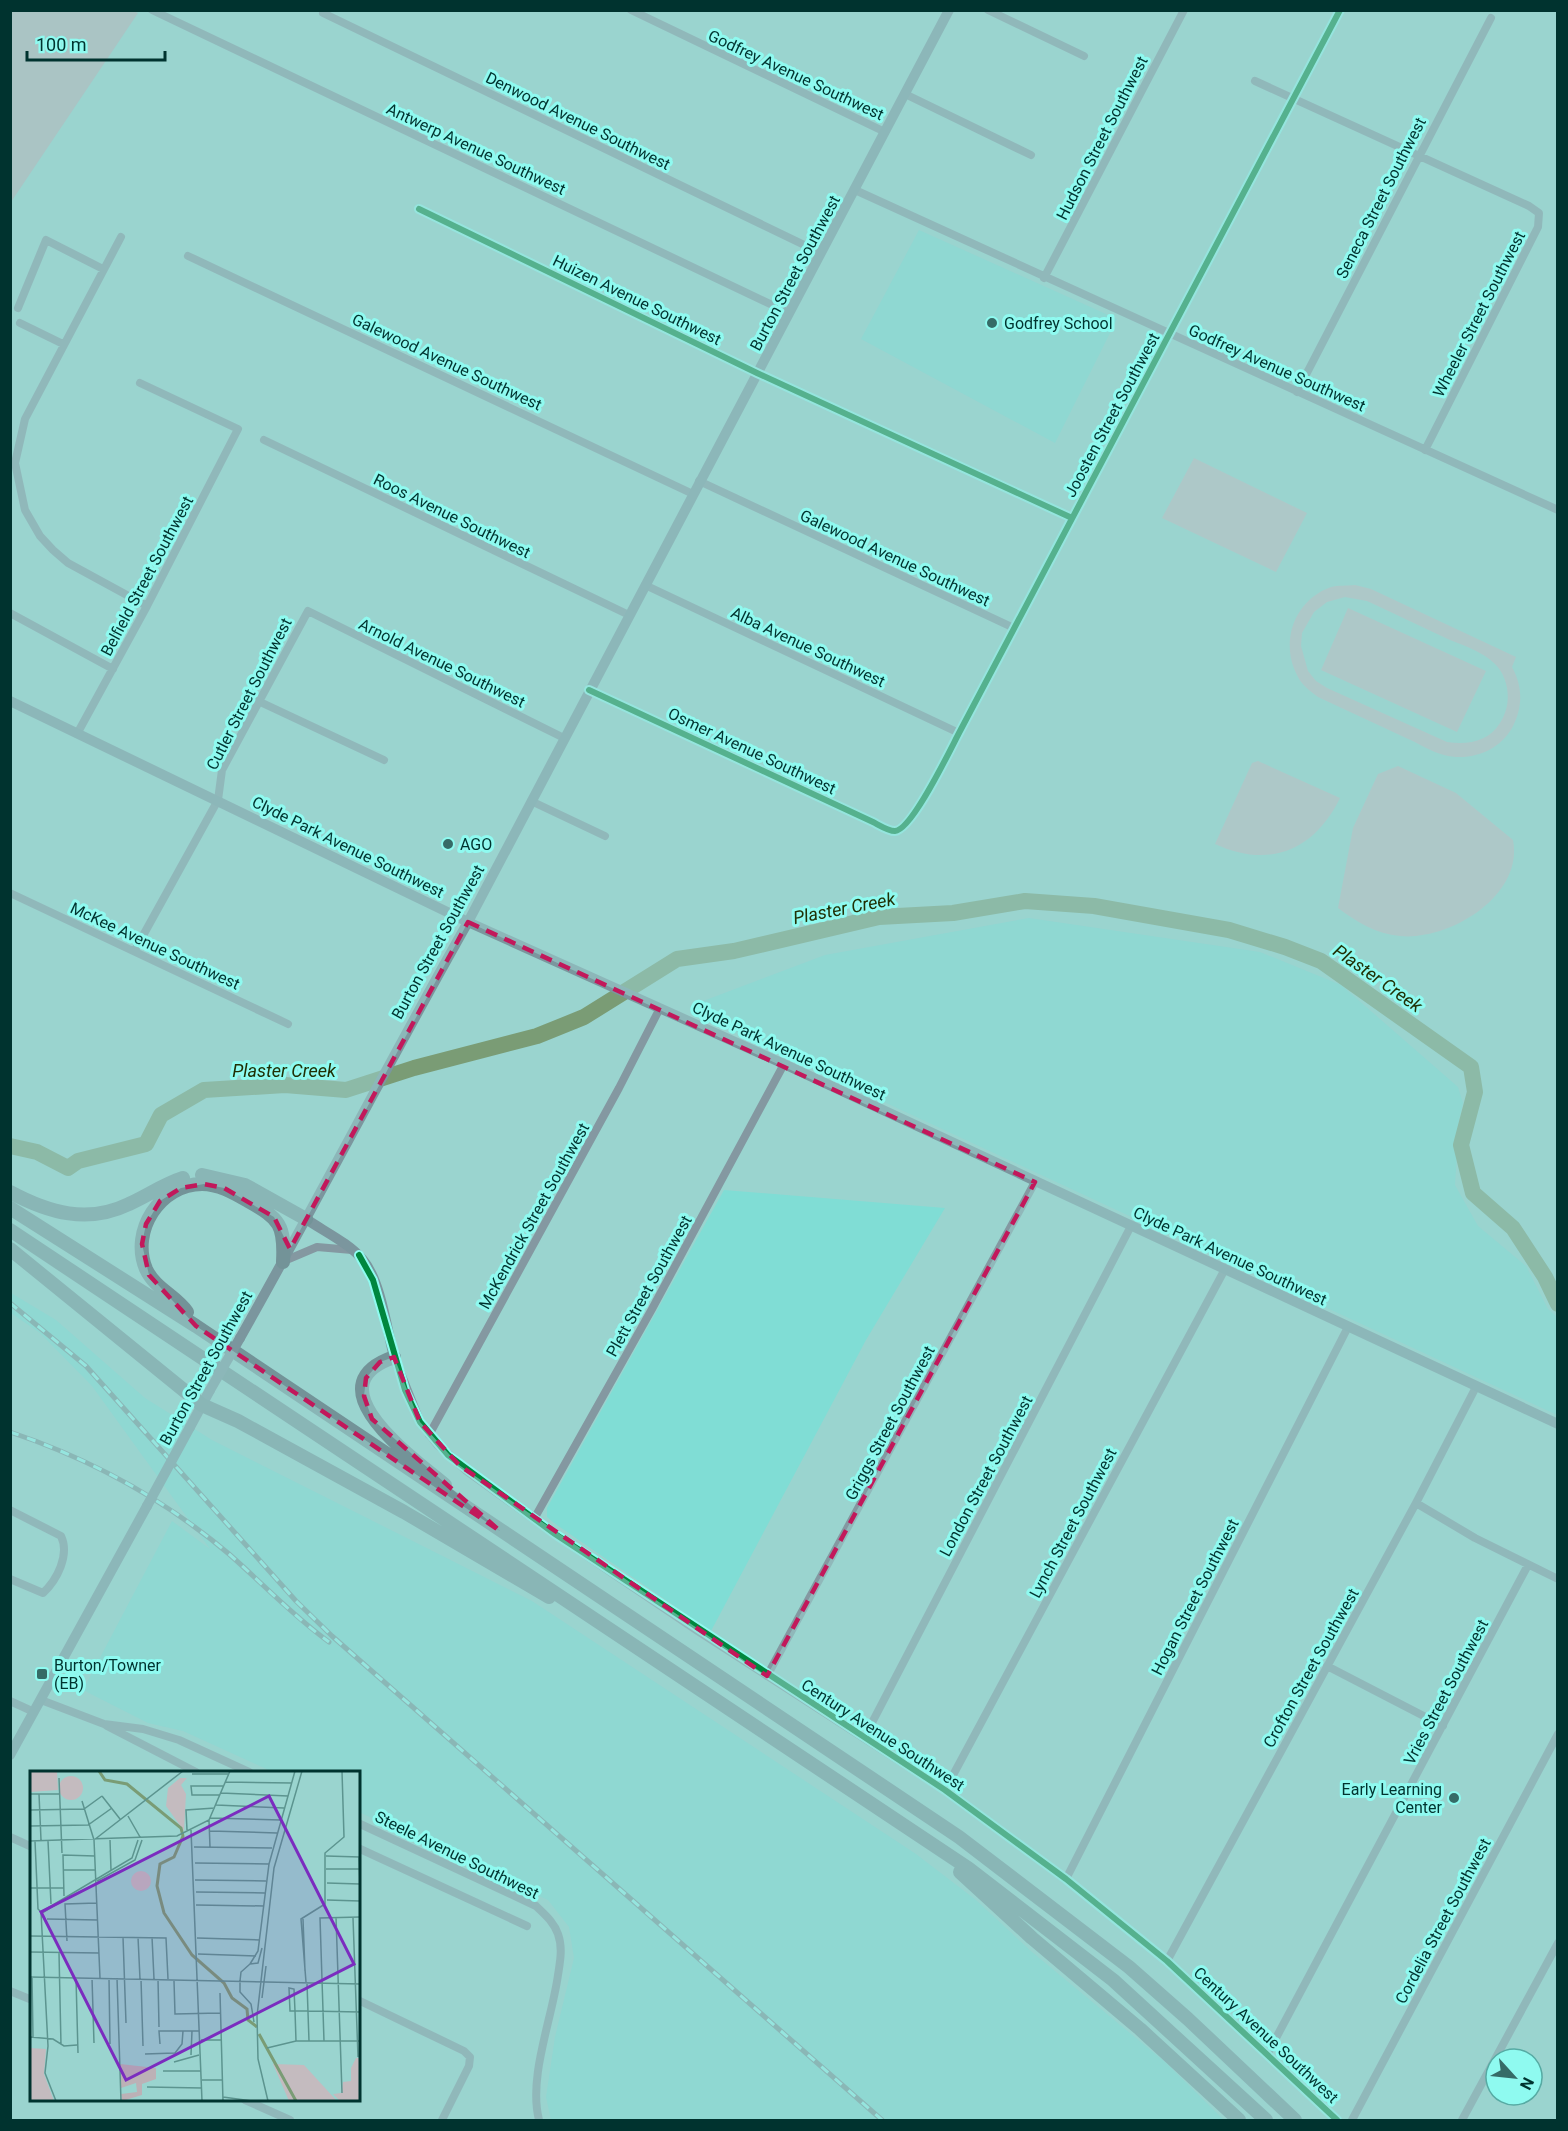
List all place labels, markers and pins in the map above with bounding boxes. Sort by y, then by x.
place label: Godfrey School [1004,314,1113,333]
marker: Godfrey School [985,316,999,330]
place label: AGO [460,835,492,854]
marker: AGO [441,837,455,851]
place label: Burton/Towner (EB) [54,1656,161,1693]
marker: Burton/Towner (EB) [35,1667,49,1681]
place label: Early Learning Center [1342,1780,1443,1817]
marker: Early Learning Center [1447,1791,1461,1805]

